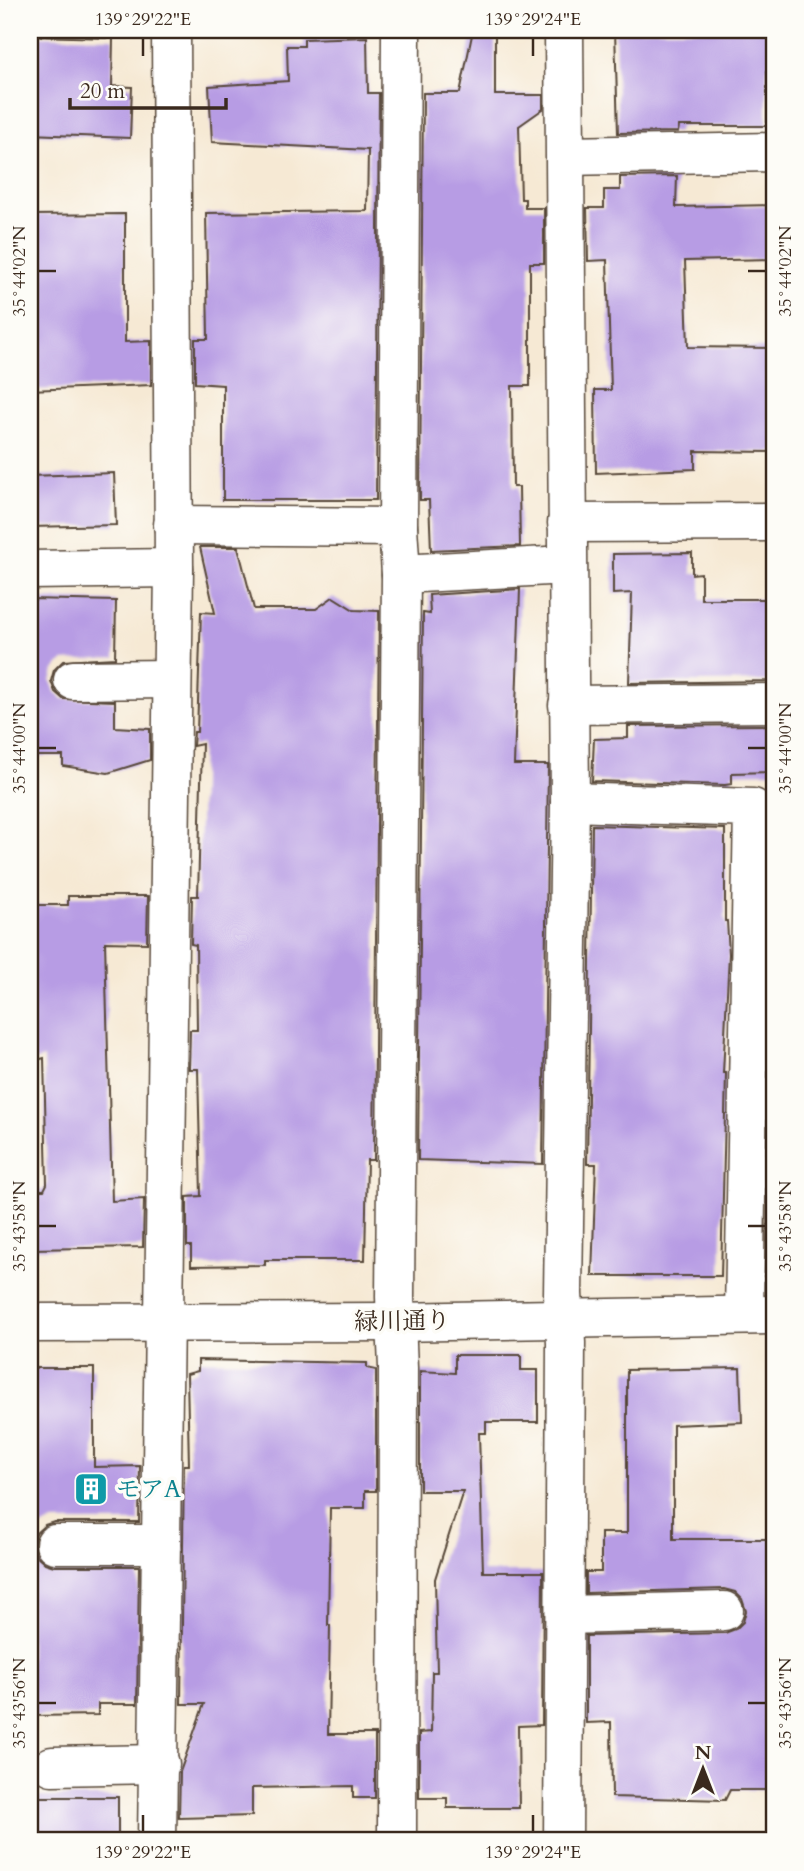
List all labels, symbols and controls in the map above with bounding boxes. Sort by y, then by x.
text: 139°29'22"E [95,7,191,32]
text: 139°29'24"E [485,7,581,32]
scale bar [70,66,226,110]
text: 20 m [80,77,125,106]
text: 35°44'02"N [7,225,32,317]
text: 35°44'02"N [773,225,798,317]
text: 35°44'00"N [7,702,32,794]
text: 35°44'00"N [773,702,798,794]
text: 35°43'58"N [7,1180,32,1272]
text: 35°43'58"N [773,1180,798,1272]
street label: 緑川通り [354,1304,450,1339]
building icon: モアA [72,1470,110,1508]
place label: モアA [116,1473,182,1506]
text: 35°43'56"N [7,1657,32,1749]
text: 35°43'56"N [773,1657,798,1749]
north arrow [668,1734,738,1804]
text: N [695,1740,712,1766]
text: 139°29'22"E [95,1840,191,1865]
text: 139°29'24"E [485,1840,581,1865]

